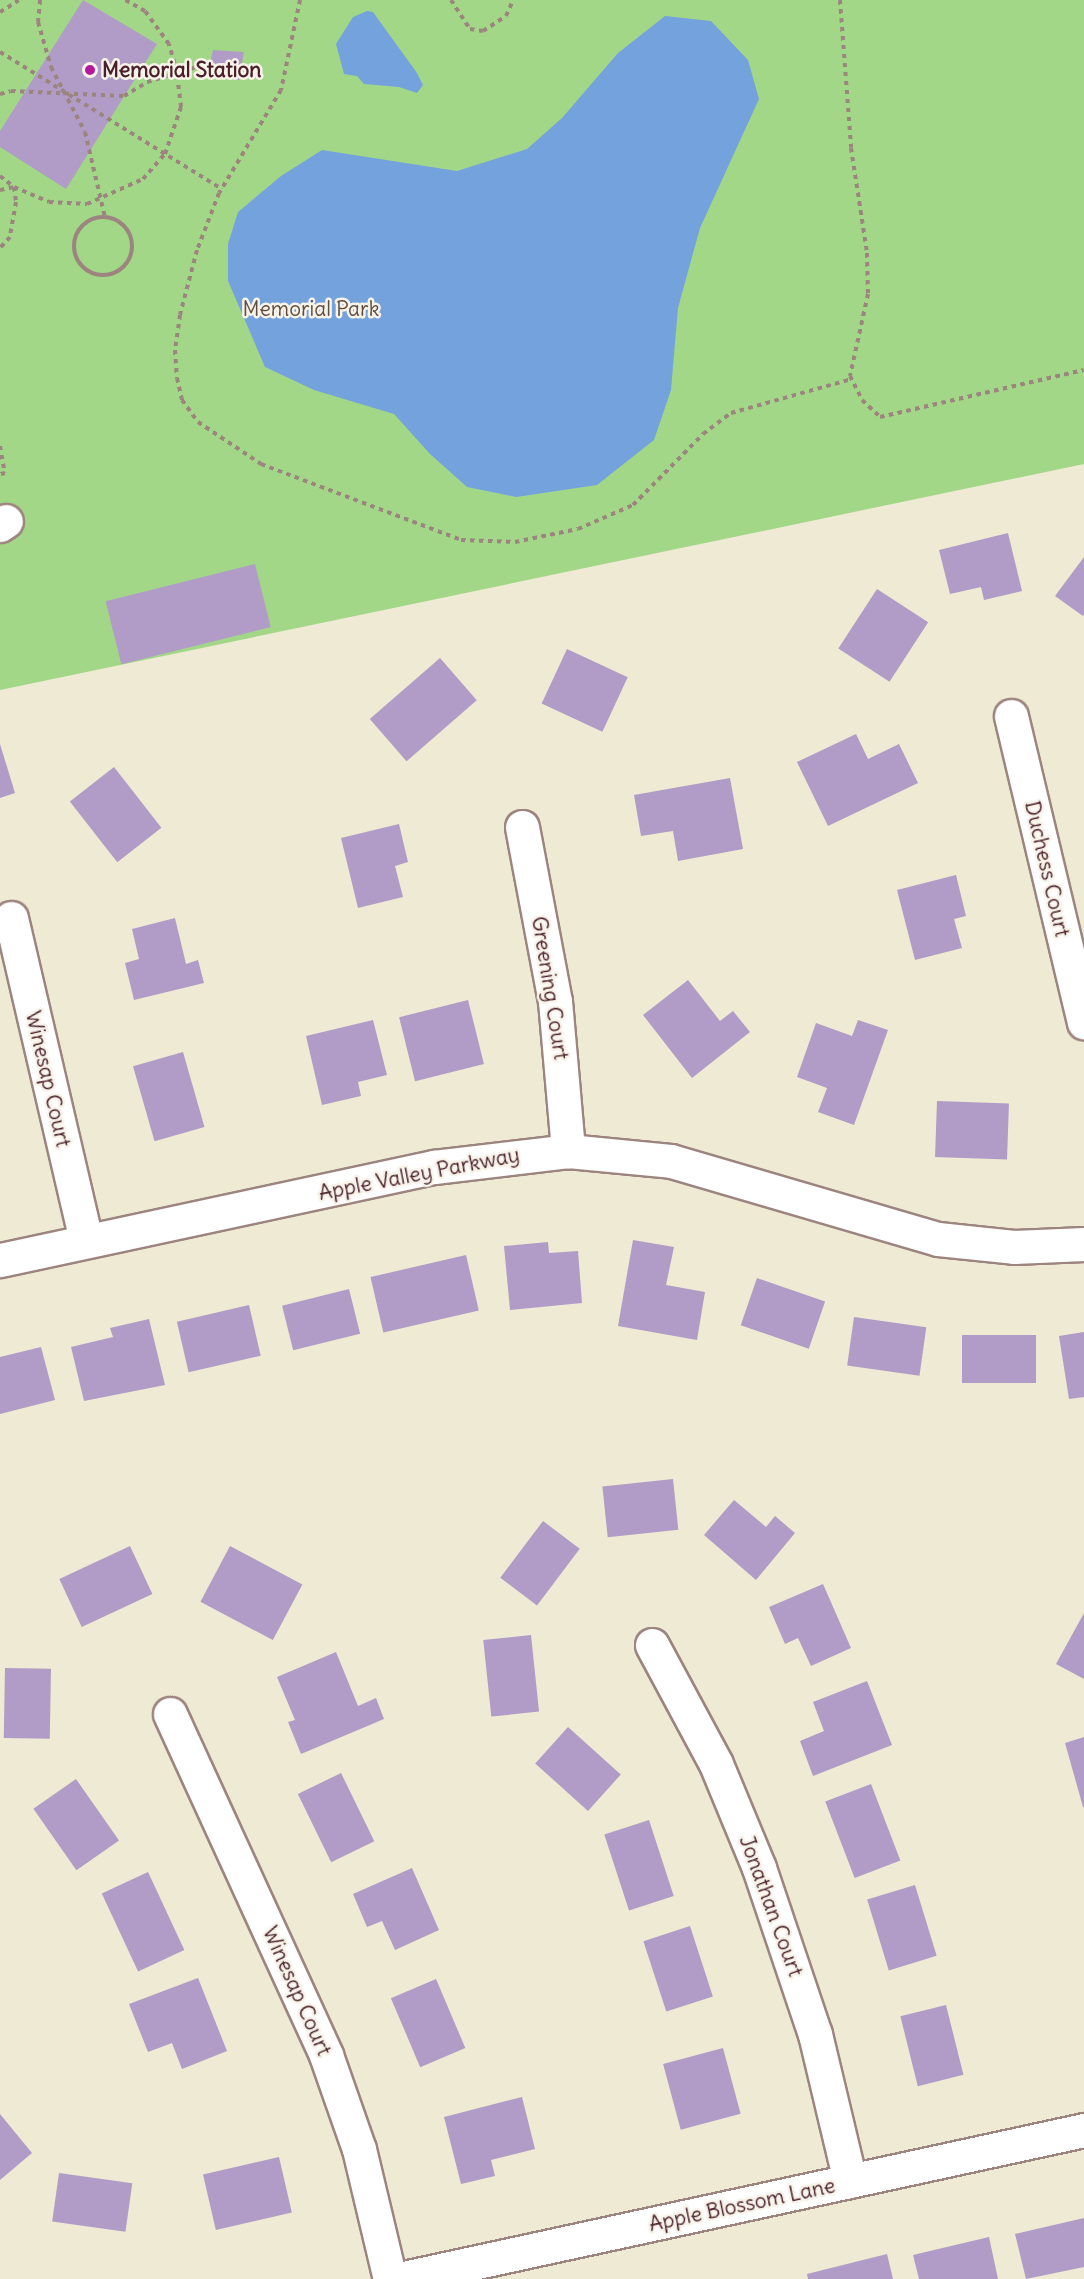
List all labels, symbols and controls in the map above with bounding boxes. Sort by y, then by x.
place label: Memorial Station [102,57,262,83]
marker: Memorial Station [83,63,97,77]
park label: Memorial Park [243,296,379,322]
street label: Duchess Court [1019,799,1075,939]
street label: Greening Court [526,915,574,1061]
street label: Winesap Court [20,1008,76,1150]
street label: Apple Valley Parkway [316,1142,522,1206]
street label: Jonathan Court [734,1832,808,1980]
street label: Winesap Court [257,1922,337,2060]
street label: Apple Blossom Lane [647,2173,837,2237]

